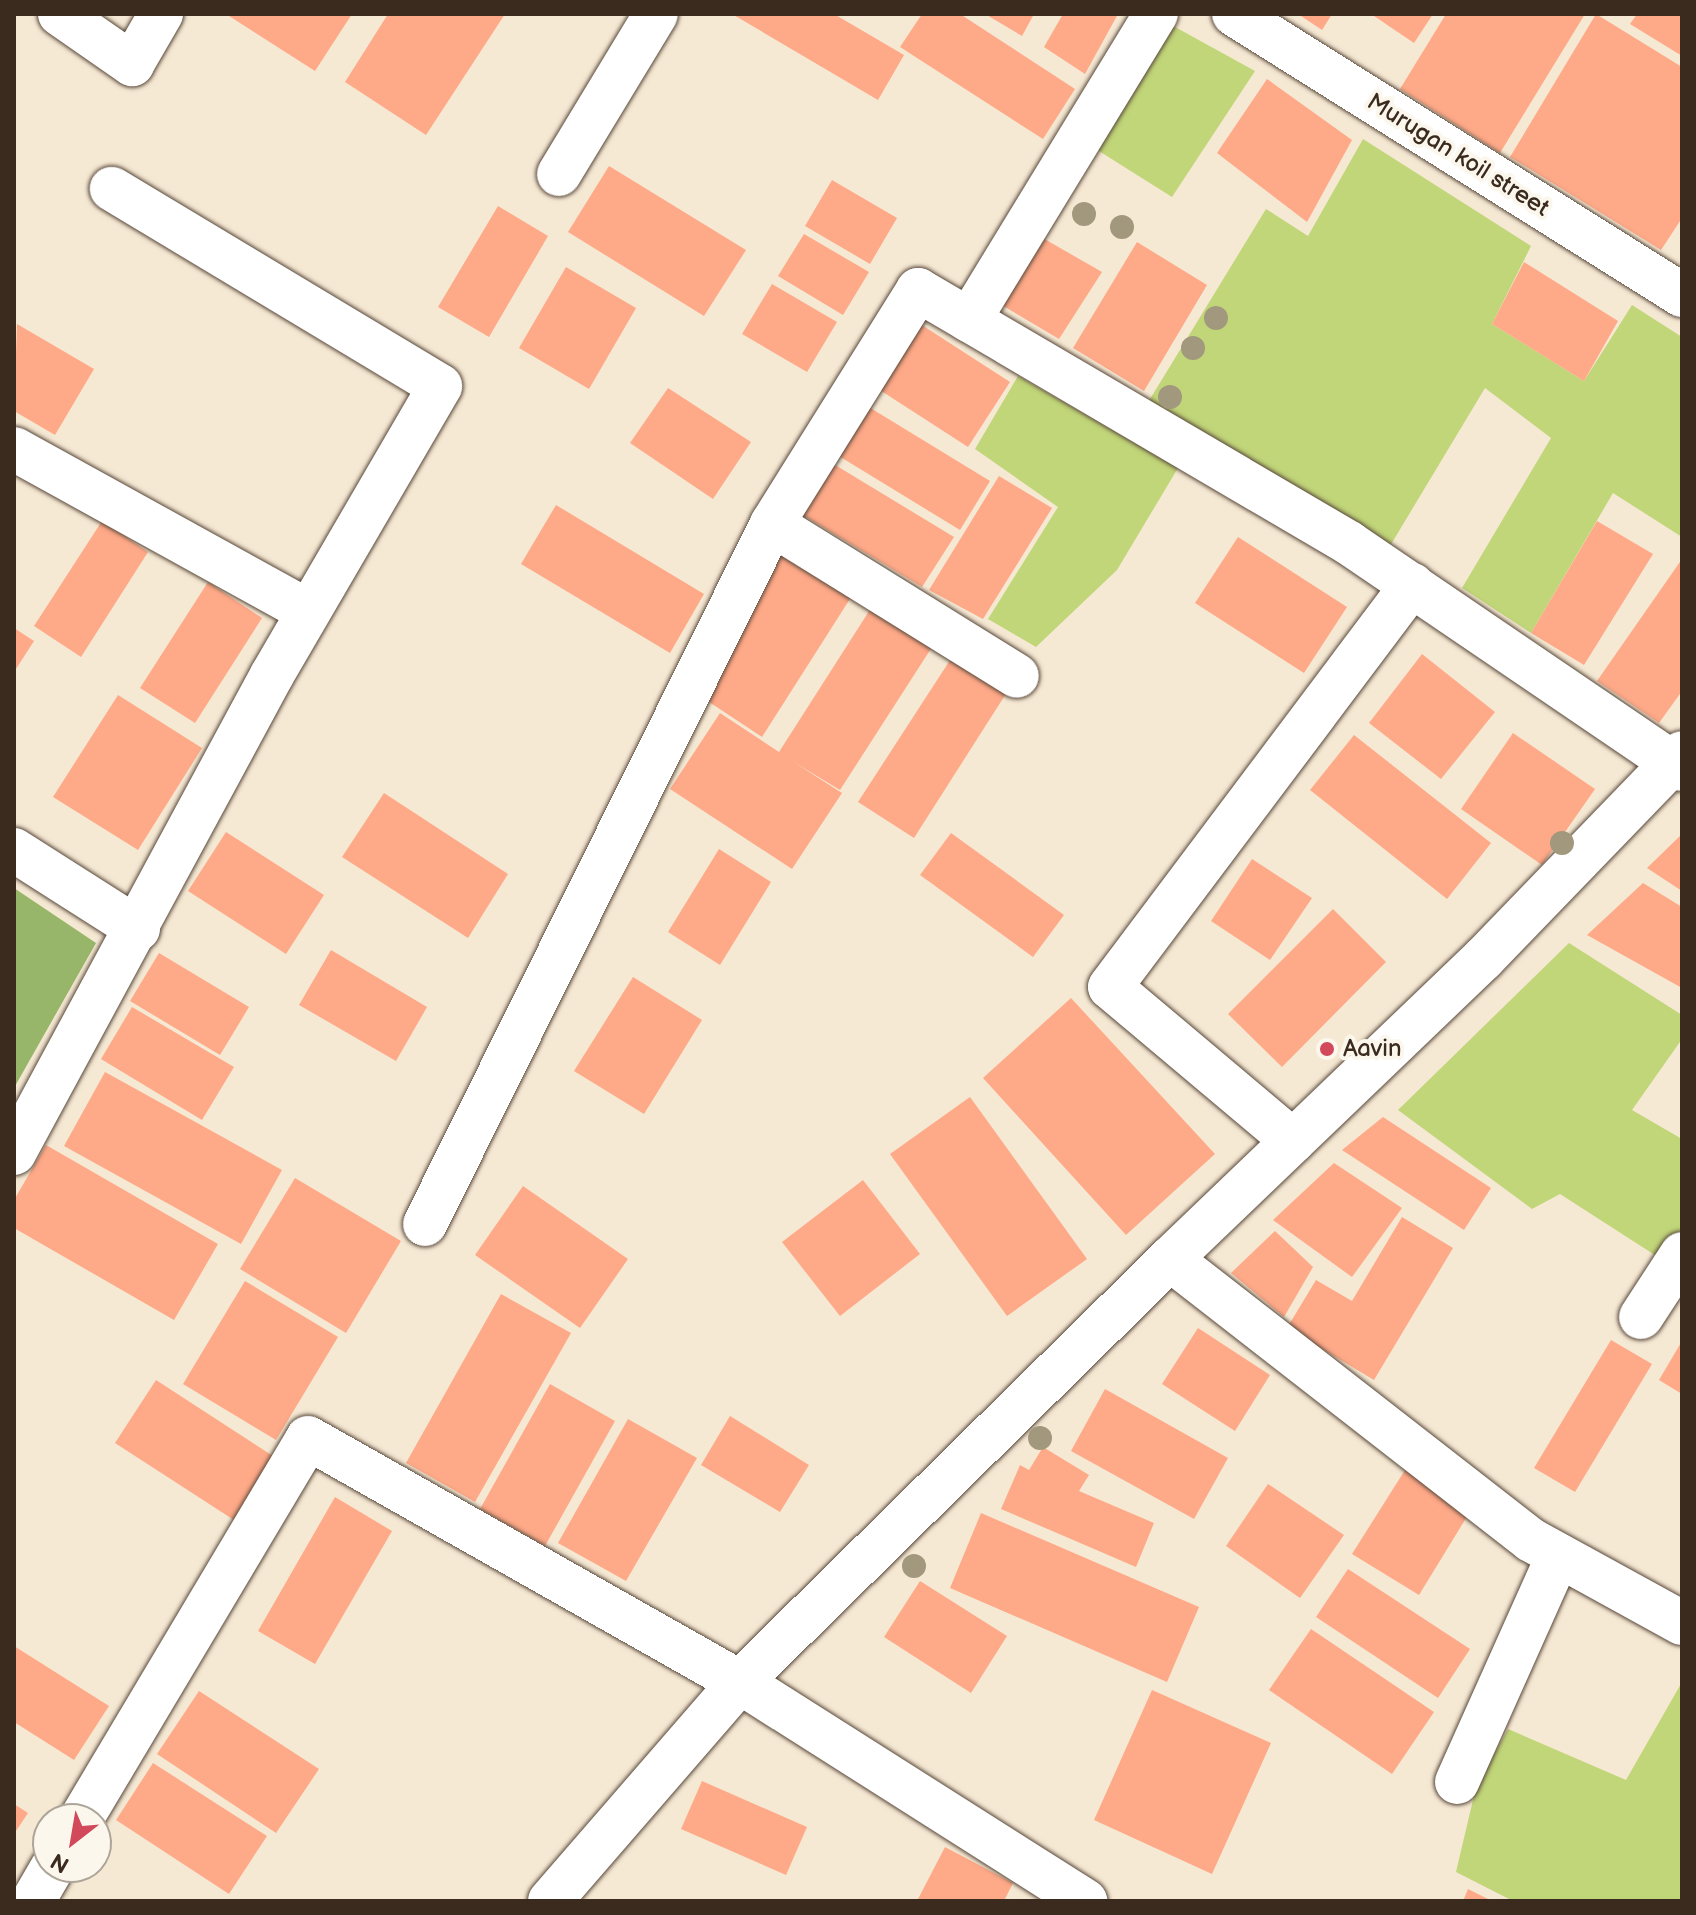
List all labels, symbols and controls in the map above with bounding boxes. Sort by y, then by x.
street label: Murugan koil street [1362,87,1554,223]
place label: Aavin [1343,1035,1401,1063]
marker: Aavin [1318,1040,1336,1058]
north arrow [32,1803,112,1883]
text: N [46,1846,74,1878]

